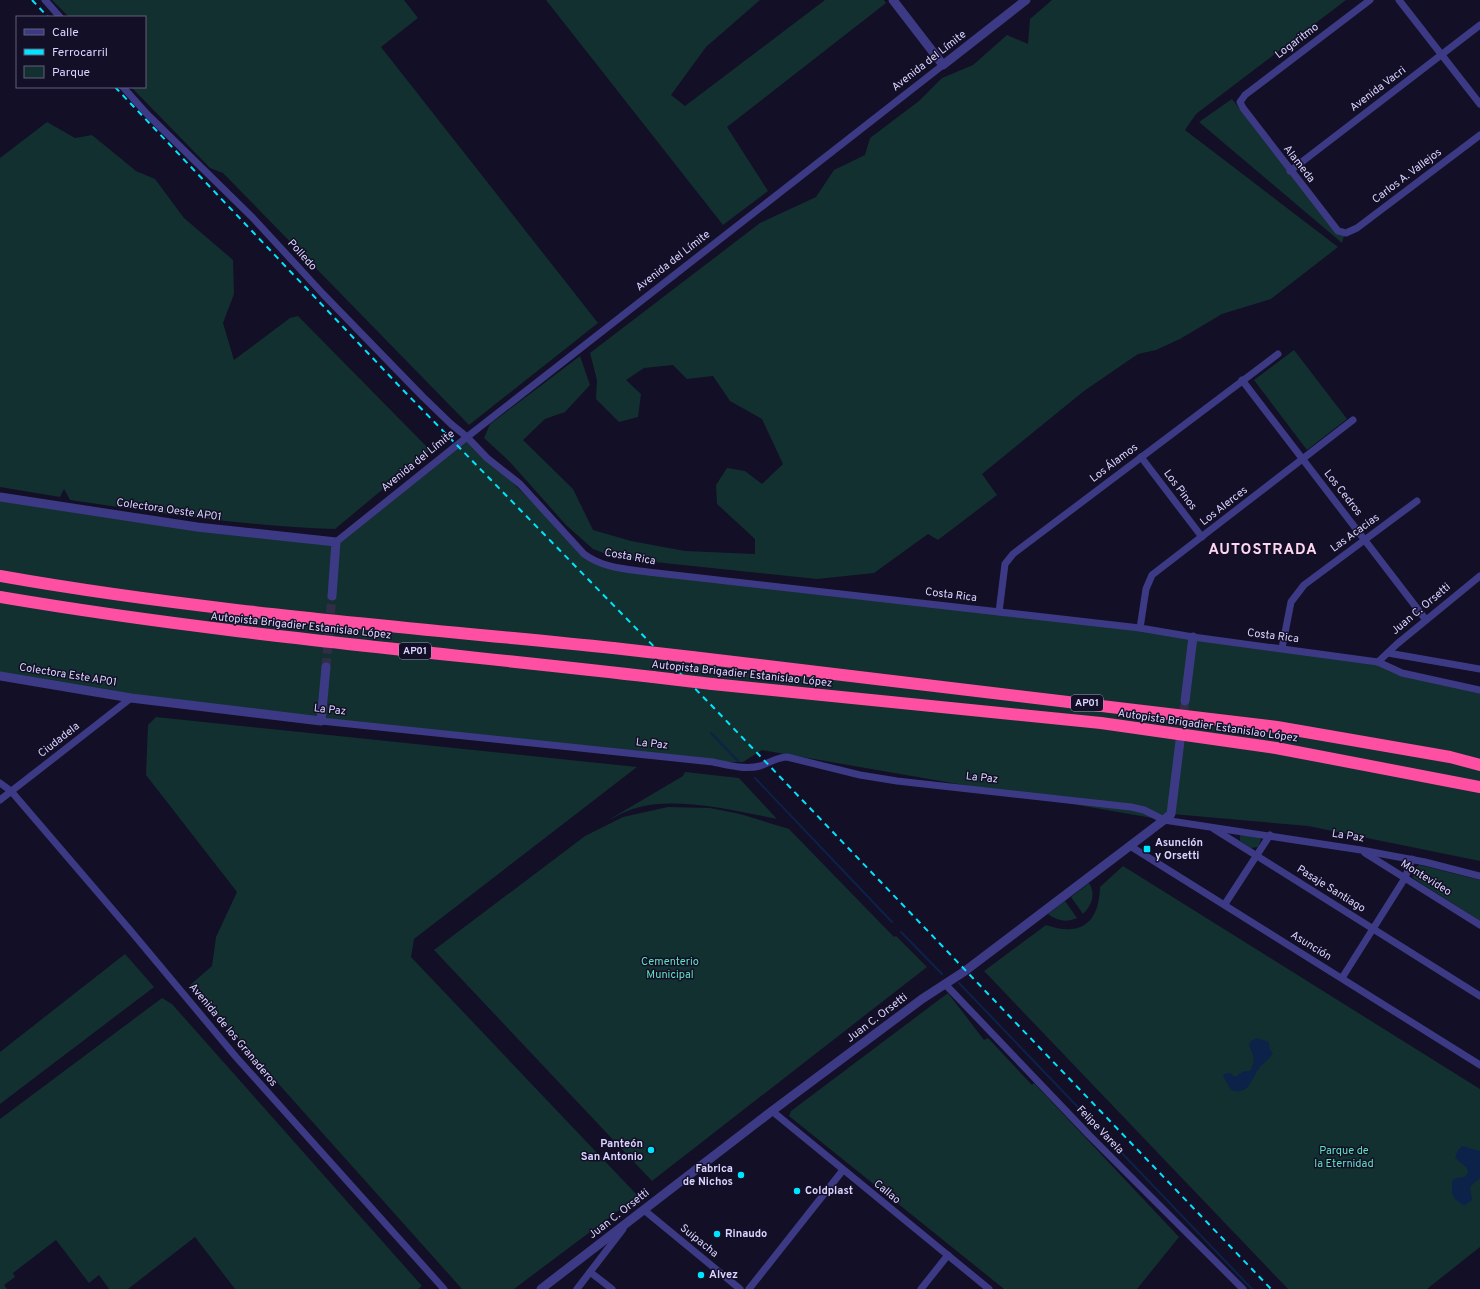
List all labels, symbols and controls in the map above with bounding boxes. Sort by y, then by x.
legend [16,16,146,88]
street label: Logaritmo [1272,20,1322,62]
text: Calle [52,25,79,41]
street label: Avenida del Límite [889,28,969,94]
text: Ferrocarril [52,45,108,61]
street label: Avenida Vacri [1347,63,1409,115]
text: Parque [52,65,90,81]
street label: Alameda [1280,142,1318,186]
street label: Carlos A. Vallejos [1369,145,1445,207]
street label: Avenida del Límite [633,228,713,294]
street label: Polledo [284,236,320,274]
street label: Avenida del Límite [378,427,458,495]
street label: Los Álamos [1087,440,1141,486]
street label: Los Pinos [1160,467,1200,513]
street label: Los Cedros [1321,467,1365,519]
street label: Los Alerces [1197,483,1251,529]
street label: Colectora Oeste AP01 [115,496,223,524]
street label: Las Acacias [1328,511,1382,555]
district label: AUTOSTRADA [1208,541,1318,560]
street label: Costa Rica [603,546,657,568]
street label: Juan C. Orsetti [1389,580,1453,638]
street label: Costa Rica [924,585,978,605]
street label: Autopista Brigadier Estanislao López [210,610,392,642]
street label: Costa Rica [1246,626,1300,646]
road number: AP01 [399,643,431,659]
street label: Autopista Brigadier Estanislao López [651,658,833,690]
street label: Colectora Este AP01 [18,660,118,690]
road number: AP01 [1071,695,1103,711]
street label: La Paz [313,701,347,719]
street label: Autopista Brigadier Estanislao López [1117,706,1299,746]
street label: Ciudadela [35,719,83,761]
street label: La Paz [635,735,669,753]
street label: La Paz [965,769,999,787]
street label: La Paz [1331,827,1365,845]
place label: Asunción y Orsetti [1155,836,1203,863]
marker: Asunción y Orsetti [1142,844,1152,854]
street label: Montevideo [1398,857,1454,899]
street label: Pasaje Santiago [1294,862,1368,916]
street label: Asunción [1288,928,1334,964]
park label: Cementerio Municipal [641,955,699,982]
street label: Avenida de los Granaderos [186,980,280,1090]
street label: Juan C. Orsetti [844,990,910,1046]
street label: Felipe Varela [1073,1103,1127,1157]
place label: Panteón San Antonio [581,1137,643,1164]
park label: Parque de la Eternidad [1314,1144,1374,1171]
marker: Panteón San Antonio [646,1145,656,1155]
place label: Fabrica de Nichos [683,1162,733,1189]
marker: Fabrica de Nichos [736,1170,746,1180]
street label: Callao [871,1177,903,1207]
place label: Coldplast [805,1184,853,1198]
street label: Juan C. Orsetti [586,1186,652,1242]
marker: Coldplast [792,1186,802,1196]
street label: Suipacha [677,1221,721,1261]
place label: Rinaudo [725,1227,767,1241]
marker: Rinaudo [712,1229,722,1239]
place label: Alvez [709,1268,738,1282]
marker: Alvez [696,1270,706,1280]

